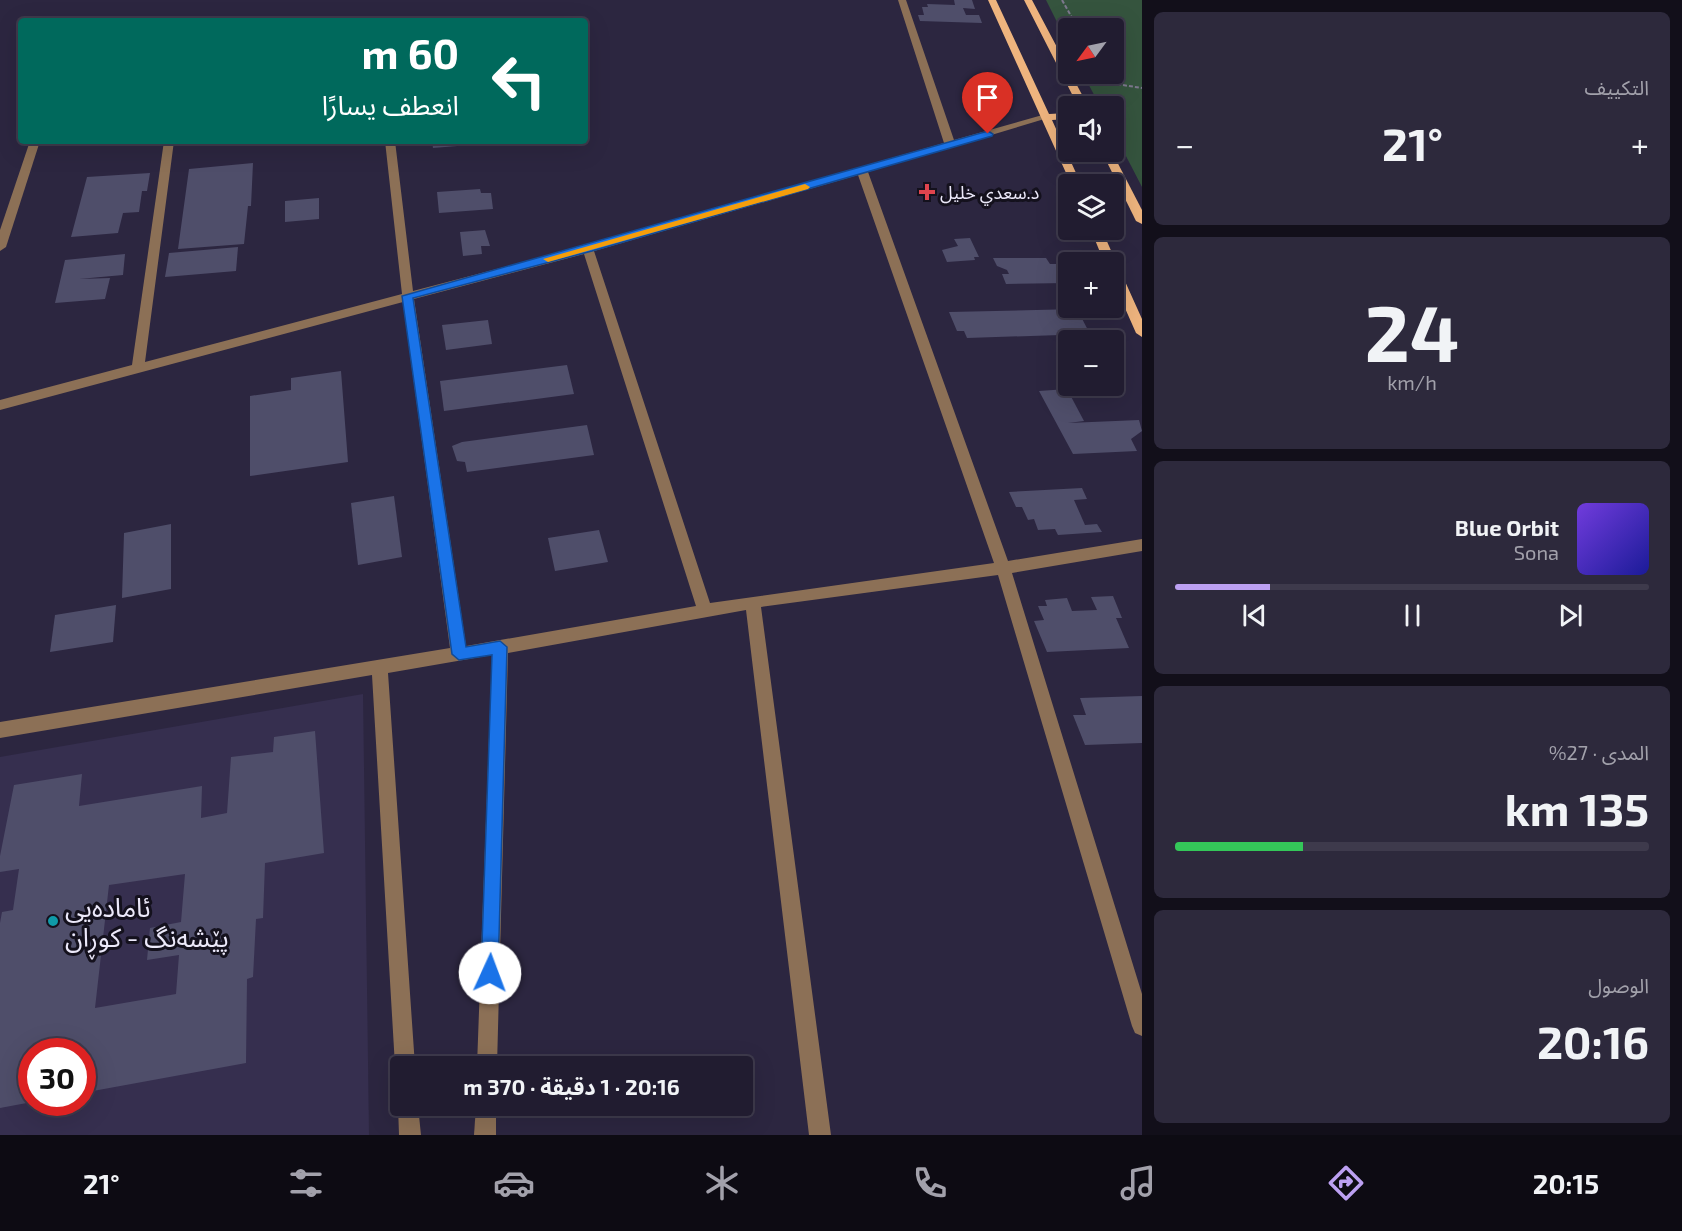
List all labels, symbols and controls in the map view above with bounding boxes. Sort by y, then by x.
north arrow [1058,18,1124,84]
map controls [1058,18,1124,396]
text: 60 m [362,27,459,77]
icon: left [480,42,558,120]
pin [962,72,1013,134]
text: التكييف [1585,75,1649,99]
icon: arrive [971,81,1004,114]
text: انعطف يسارًا [322,88,459,120]
button: sound [1058,96,1124,162]
text: 21° [1382,116,1443,170]
text: − [1175,124,1194,164]
text: + [1631,124,1649,164]
button: layers [1058,174,1124,240]
place label: د.سعدي خليل [940,181,1039,206]
marker: د.سعدي خليل [918,183,936,201]
button: + [1058,252,1124,318]
text: 24 [1365,284,1460,378]
button: − [1058,330,1124,396]
text: km/h [1387,370,1437,394]
text: Blue Orbit [1455,514,1559,540]
text: Sona [1514,540,1559,564]
icon: previous [1238,599,1271,632]
icon: pause [1396,599,1429,632]
icon: next [1554,599,1587,632]
text: المدى · 27% [1549,740,1649,764]
text: 135 km [1505,781,1649,835]
place label: ئامادەیی پێشەنگ - کوڕان [65,891,229,959]
marker: ئامادەیی پێشەنگ - کوڕان [46,914,60,928]
position arrow [458,941,522,1005]
text: الوصول [1588,973,1649,997]
text: 20:16 [1537,1014,1649,1068]
speed limit sign: 30 [18,1038,96,1116]
text: 20:16 · 1 دقيقة · 370 m [463,1073,680,1099]
icon: filters [285,1162,327,1204]
icon: car [493,1162,535,1204]
icon: climate [701,1162,743,1204]
icon: phone [909,1162,951,1204]
icon: music [1117,1162,1159,1204]
icon: directions [1325,1162,1367,1204]
text: 21° [83,1167,120,1199]
text: 20:15 [1533,1167,1599,1199]

